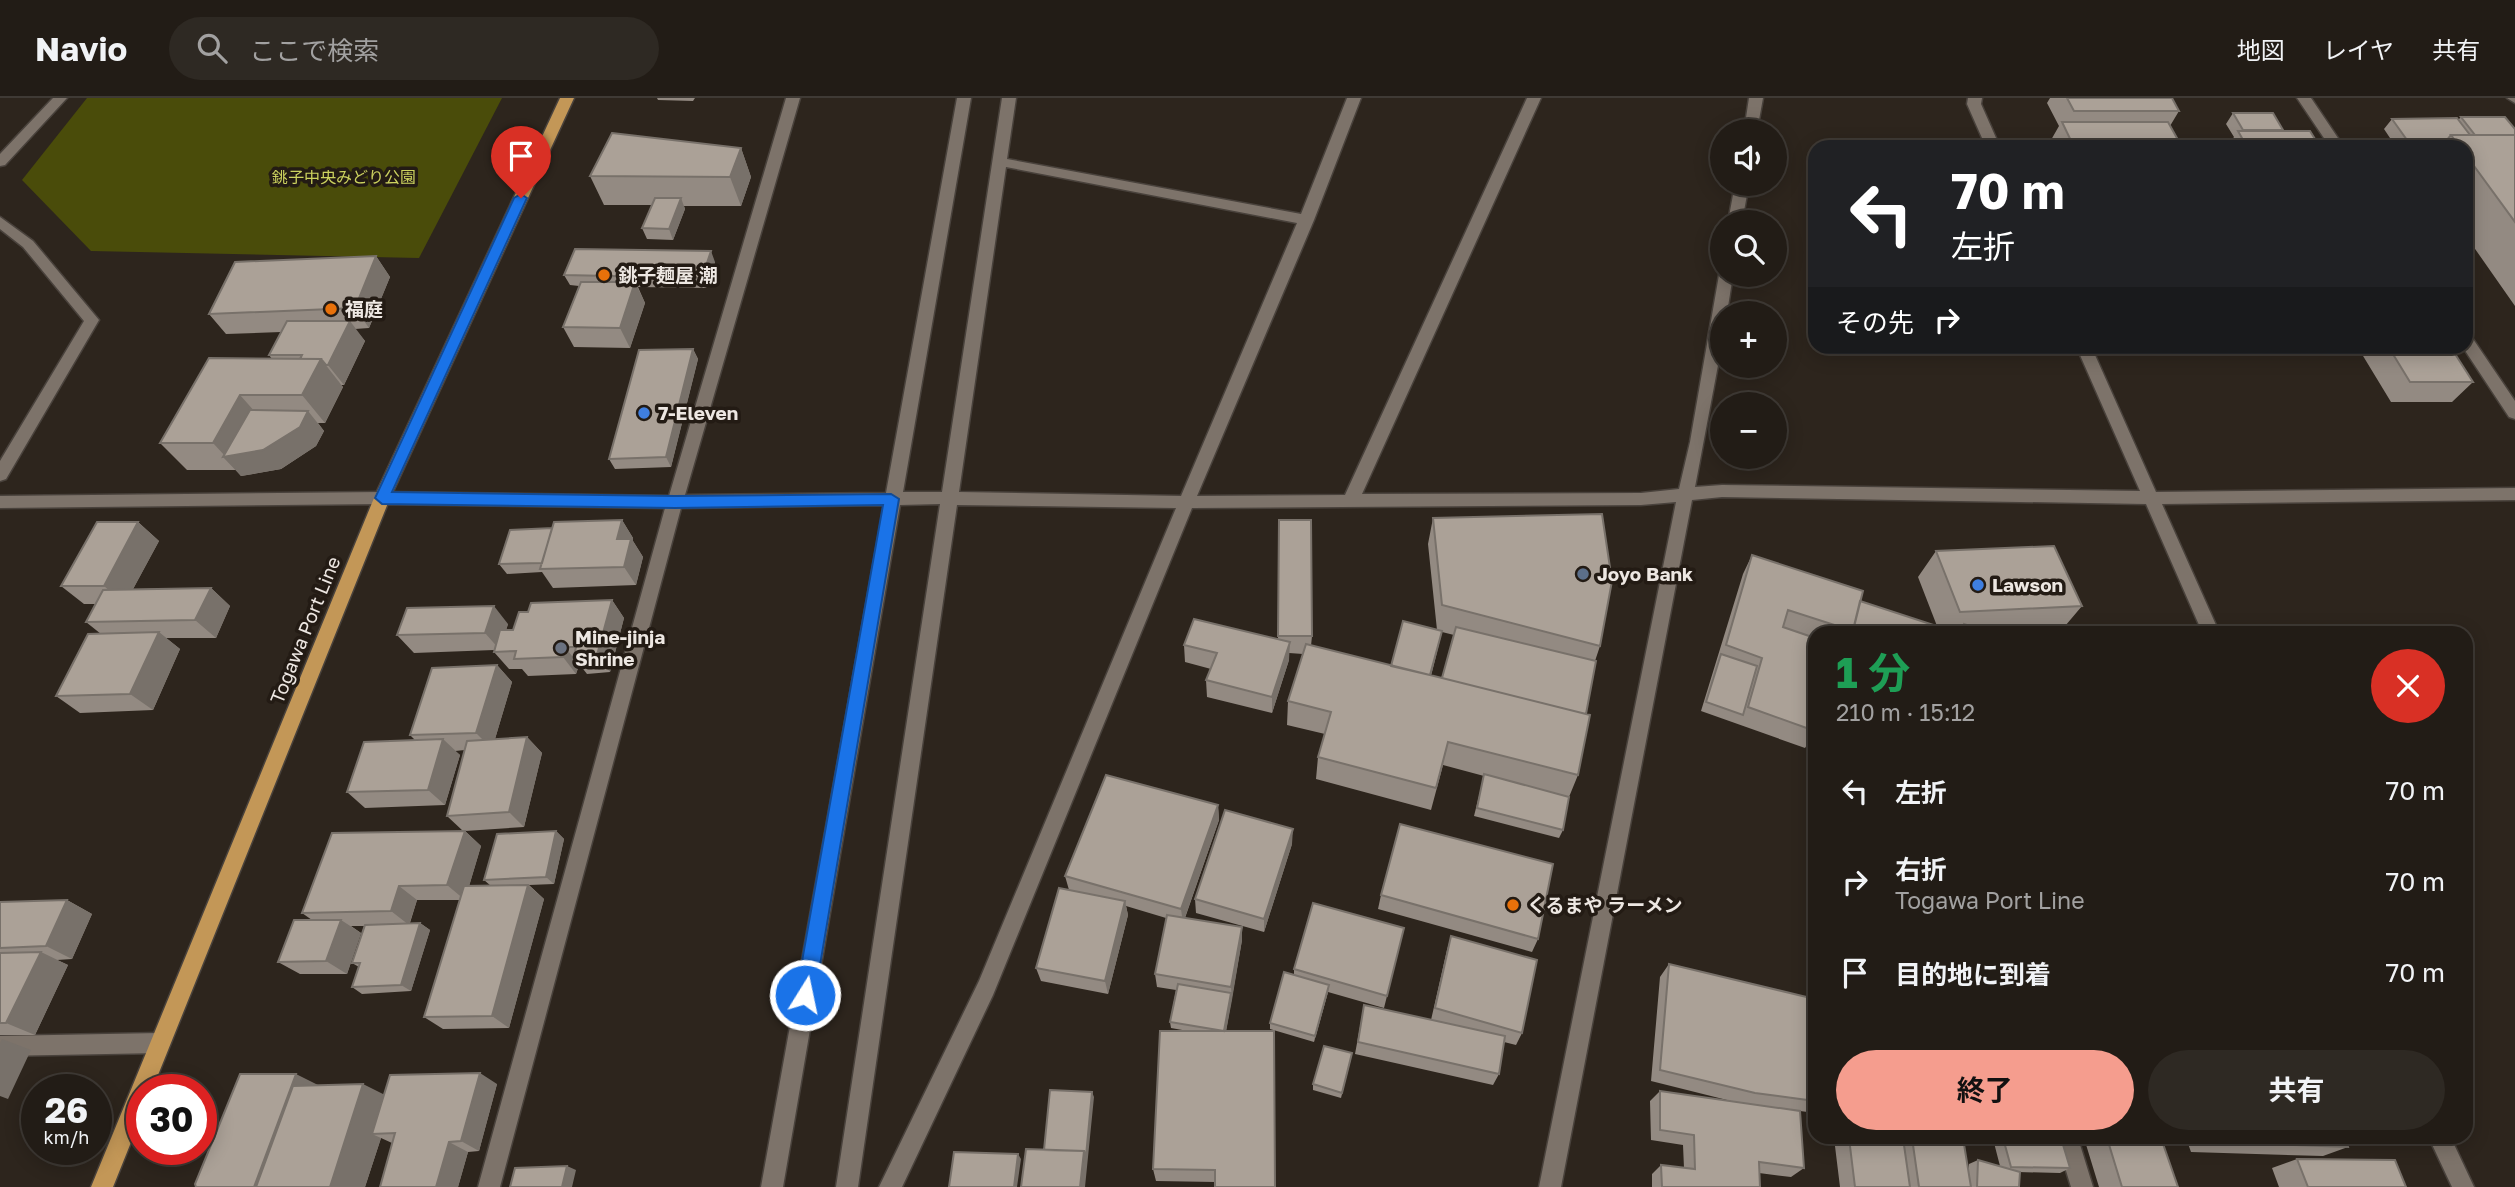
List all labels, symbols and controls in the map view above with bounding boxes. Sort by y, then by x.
search box [169,17,659,80]
text: Navio [35,29,127,68]
icon: search [193,29,231,67]
text: ここで検索 [249,35,379,66]
text: 地図 [2237,35,2285,64]
text: レイヤ [2323,35,2394,64]
text: 共有 [2432,35,2480,64]
map controls [1710,119,1787,469]
button: sound [1710,119,1787,196]
pin [491,126,551,198]
icon: arrive [502,137,540,175]
text: 70 m [1951,161,2065,220]
park label: 銚子中央みどり公園 [272,167,416,187]
icon: left [1836,168,1927,259]
button: search [1710,210,1787,287]
text: 左折 [1951,227,2015,265]
place label: 銚子麺屋 潮 [618,263,718,286]
marker: 銚子麺屋 潮 [596,267,612,283]
place label: 福庭 [345,297,383,320]
marker: 福庭 [323,301,339,317]
button: + [1710,301,1787,378]
icon: right [1928,301,1966,339]
text: その先 [1836,307,1914,338]
button: − [1710,392,1787,469]
place label: 7-Eleven [658,401,738,424]
marker: 7-Eleven [636,405,652,421]
street label: Togawa Port Line [265,553,345,707]
place label: Joyo Bank [1597,562,1693,585]
marker: Joyo Bank [1575,566,1591,582]
place label: Lawson [1992,573,2063,596]
marker: Lawson [1970,577,1986,593]
place label: Mine-jinja Shrine [575,625,665,670]
marker: Mine-jinja Shrine [553,640,569,656]
text: 1 分 [1836,647,1910,697]
button: close [2371,649,2445,723]
text: 210 m · 15:12 [1836,698,1975,726]
icon: left [1836,772,1874,810]
text: 70 m [2386,775,2445,806]
text: 左折 [1895,777,1947,808]
text: 右折 [1895,854,1947,885]
icon: right [1836,863,1874,901]
text: 70 m [2386,866,2445,897]
text: Togawa Port Line [1895,886,2085,914]
place label: くるまや ラーメン [1527,893,1683,916]
marker: くるまや ラーメン [1505,897,1521,913]
icon: arrive [1836,954,1874,992]
text: 70 m [2386,957,2445,988]
position arrow [768,958,842,1032]
text: 目的地に到着 [1895,959,2051,990]
button: 終了 [1836,1050,2134,1130]
button: 共有 [2148,1050,2445,1130]
speed limit sign: 30 [126,1074,217,1165]
text: 26 [45,1089,88,1131]
text: km/h [44,1126,89,1148]

